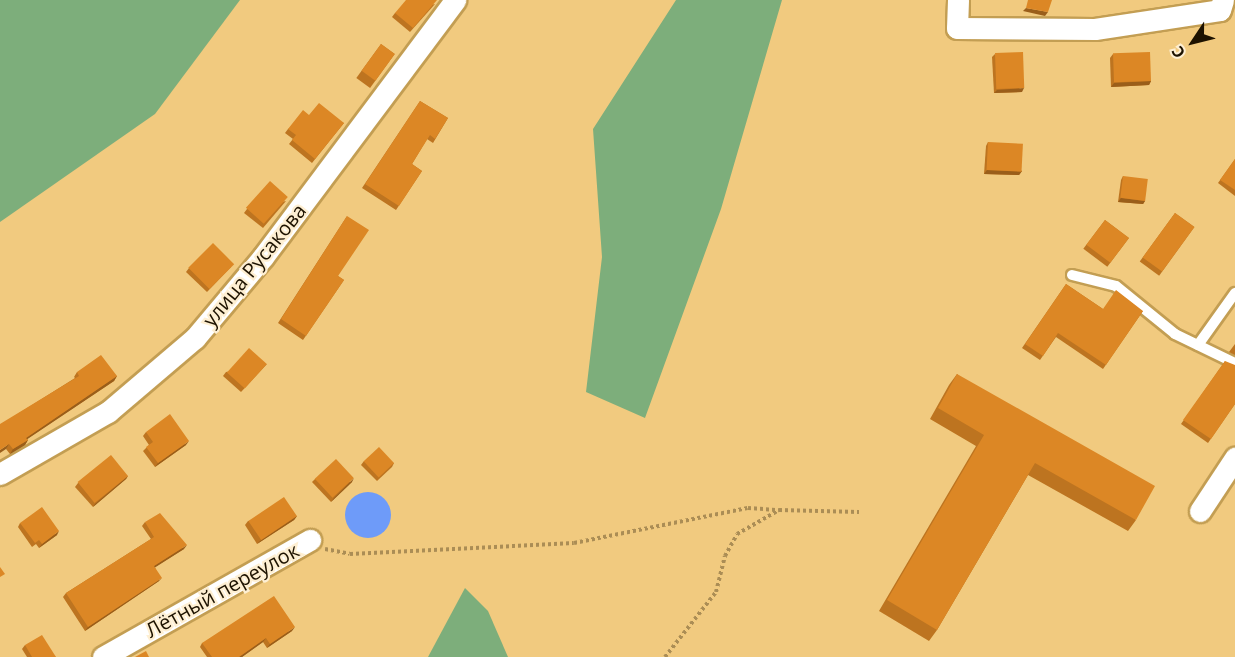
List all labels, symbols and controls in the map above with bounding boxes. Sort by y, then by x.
north arrow [1163,12,1223,72]
text: С [1166,42,1190,63]
street label: улица Русакова [197,199,311,331]
street label: Лётный переулок [141,538,303,642]

